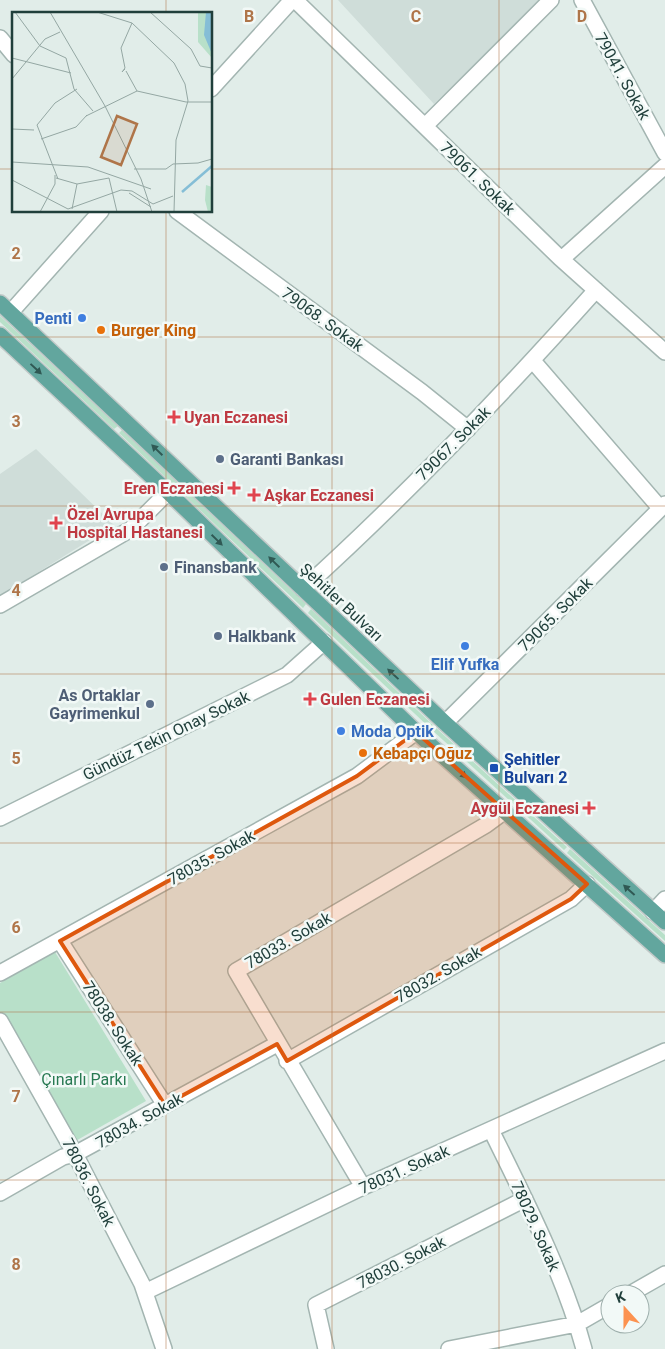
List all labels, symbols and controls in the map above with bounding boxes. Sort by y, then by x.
text: B [244,7,254,26]
text: C [411,7,421,26]
text: D [577,7,587,26]
inset map [12,12,212,212]
street label: 79041. Sokak [591,29,655,124]
street label: 79061. Sokak [436,138,520,219]
text: 2 [11,244,21,263]
street label: 79068. Sokak [278,283,368,356]
place label: Penti [35,309,72,328]
marker: Penti [76,312,88,324]
place label: Burger King [111,321,196,340]
marker: Burger King [95,324,107,336]
one-way arrow [29,363,41,375]
street label: 79067. Sokak [412,402,495,484]
place label: Uyan Eczanesi [184,408,288,427]
marker: Uyan Eczanesi [168,411,180,423]
text: 3 [11,412,21,431]
one-way arrow [151,444,163,456]
place label: Garanti Bankası [230,450,344,469]
marker: Garanti Bankası [214,453,226,465]
place label: Eren Eczanesi [124,479,224,498]
marker: Eren Eczanesi [228,482,240,494]
place label: Aşkar Eczanesi [264,486,374,505]
marker: Aşkar Eczanesi [248,489,260,501]
place label: Özel Avrupa Hospital Hastanesi [67,505,203,542]
marker: Özel Avrupa Hospital Hastanesi [49,516,63,530]
one-way arrow [211,534,223,546]
one-way arrow [269,556,281,568]
place label: Finansbank [174,558,257,577]
street label: Şehitler Bulvarı [296,559,387,645]
marker: Finansbank [158,561,170,573]
street label: 79065. Sokak [514,573,597,655]
text: 4 [11,581,21,600]
place label: Halkbank [228,627,296,646]
marker: Halkbank [212,630,224,642]
marker: Elif Yufka [459,640,471,652]
place label: Elif Yufka [431,655,500,674]
one-way arrow [387,668,399,680]
place label: As Ortaklar Gayrimenkul [49,686,140,723]
street label: Gündüz Tekin Onay Sokak [80,686,254,784]
place label: Gulen Eczanesi [320,690,430,709]
marker: Gulen Eczanesi [304,693,316,705]
marker: As Ortaklar Gayrimenkul [144,698,156,710]
place label: Moda Optik [351,722,434,741]
marker: Moda Optik [335,725,347,737]
place label: Kebapçı Oğuz [373,744,472,763]
marker: Kebapçı Oğuz [357,747,369,759]
text: 5 [11,749,21,768]
place label: Şehitler Bulvarı 2 [504,750,567,787]
marker: Şehitler Bulvarı 2 [488,762,500,774]
one-way arrow [455,768,468,779]
place label: Aygül Eczanesi [470,799,579,818]
marker: Aygül Eczanesi [583,802,595,814]
street label: 78035. Sokak [164,825,259,889]
one-way arrow [623,884,635,896]
street label: 78033. Sokak [242,908,336,973]
text: 6 [11,918,21,937]
street label: 78032. Sokak [392,942,486,1007]
street label: 78038. Sokak [78,978,147,1070]
park label: Çınarlı Parkı [41,1070,127,1089]
text: 7 [11,1087,21,1106]
street label: 78034. Sokak [92,1088,187,1152]
street label: 78036. Sokak [58,1135,119,1230]
street label: 78031. Sokak [356,1141,453,1198]
street label: 78029. Sokak [507,1178,564,1275]
street label: 78030. Sokak [354,1232,449,1293]
text: 8 [11,1255,21,1274]
north arrow [600,1284,650,1334]
text: K [613,1288,627,1306]

